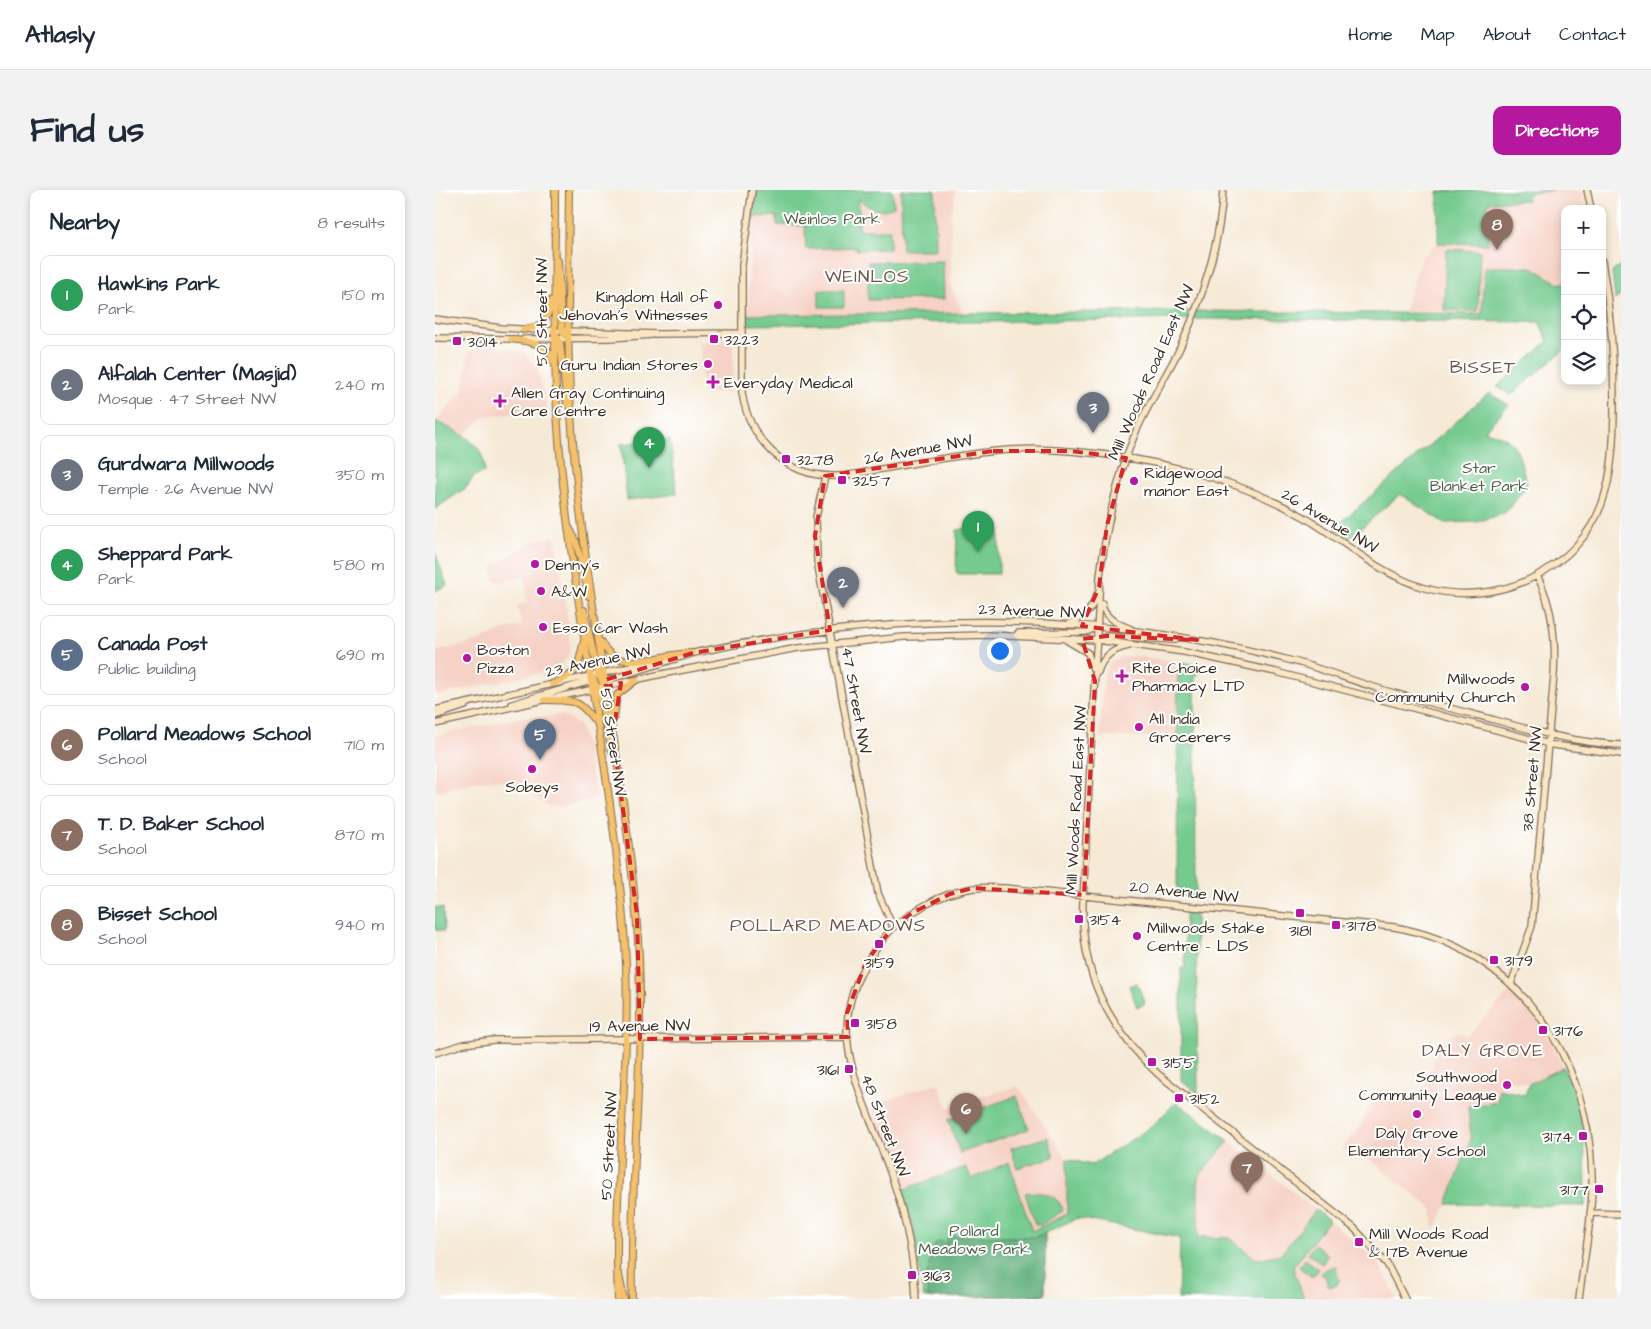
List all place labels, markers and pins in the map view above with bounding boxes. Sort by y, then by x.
pin: 8 [1481,209,1513,250]
place label: Kingdom Hall of Jehovah's Witnesses [559,286,709,326]
marker: Kingdom Hall of Jehovah's Witnesses [712,299,724,311]
place label: 3223 [724,329,759,351]
place label: 3014 [467,331,498,353]
marker: 3223 [708,333,720,345]
marker: 3014 [451,335,463,347]
place label: Guru Indian Stores [561,354,698,376]
marker: Guru Indian Stores [702,358,714,370]
place label: Everyday Medical [724,372,853,395]
marker: Everyday Medical [706,375,720,389]
place label: Allen Gray Continuing Care Centre [511,382,665,422]
pin: 3 [1077,392,1109,433]
marker: Allen Gray Continuing Care Centre [493,394,507,408]
pin: 4 [633,427,665,468]
place label: 3278 [796,449,834,471]
marker: 3278 [780,453,792,465]
place label: Ridgewood manor East [1144,462,1229,502]
place label: 3257 [852,470,891,492]
marker: 3257 [836,474,848,486]
marker: Ridgewood manor East [1128,475,1140,487]
pin: 1 [962,511,994,552]
place label: Denny's [545,554,599,577]
marker: Denny's [529,558,541,570]
pin: 2 [827,567,859,608]
place label: A&W [551,581,587,603]
marker: A&W [535,585,547,597]
place label: Esso Car Wash [553,617,668,639]
marker: Esso Car Wash [537,621,549,633]
place label: Boston Pizza [477,639,529,679]
marker: Boston Pizza [461,652,473,664]
place label: Rite Choice Pharmacy LTD [1132,657,1244,698]
place label: Millwoods Community Church [1375,668,1515,709]
marker: Rite Choice Pharmacy LTD [1116,670,1128,682]
marker: Millwoods Community Church [1519,681,1531,693]
place label: All India Grocerers [1149,708,1231,748]
pin: 5 [524,719,556,760]
marker: All India Grocerers [1133,721,1145,733]
marker: Sobeys [526,763,538,775]
place label: Sobeys [505,776,559,799]
marker: 3181 [1294,907,1306,919]
place label: 3154 [1089,909,1122,931]
marker: 3154 [1073,913,1085,925]
place label: 3178 [1346,915,1376,937]
place label: Millwoods Stake Centre - LDS [1147,917,1265,957]
marker: 3178 [1330,919,1342,931]
place label: 3181 [1289,920,1311,942]
marker: Millwoods Stake Centre - LDS [1131,930,1143,942]
marker: 3159 [873,938,885,950]
place label: 3179 [1504,950,1533,972]
place label: 3159 [864,952,894,974]
marker: 3179 [1488,954,1500,966]
place label: 3158 [865,1013,897,1035]
marker: 3158 [849,1017,861,1029]
place label: 3176 [1553,1020,1583,1042]
marker: 3176 [1537,1024,1549,1036]
place label: 3155 [1162,1052,1196,1074]
marker: 3155 [1146,1056,1158,1068]
place label: 3161 [817,1059,839,1081]
marker: 3161 [843,1063,855,1075]
place label: Southwood Community League [1359,1066,1497,1107]
marker: Southwood Community League [1501,1079,1513,1091]
place label: 3152 [1189,1088,1220,1110]
marker: 3152 [1173,1092,1185,1104]
pin: 6 [950,1093,982,1134]
marker: Daly Grove Elementary School [1411,1108,1423,1120]
place label: Daly Grove Elementary School [1348,1122,1486,1163]
place label: 3174 [1542,1126,1573,1148]
marker: 3174 [1577,1130,1589,1142]
pin: 7 [1231,1152,1263,1193]
place label: 3177 [1559,1179,1589,1201]
marker: 3177 [1593,1183,1605,1195]
place label: Mill Woods Road & 17B Avenue [1369,1223,1489,1263]
marker: Mill Woods Road & 17B Avenue [1353,1236,1365,1248]
place label: 3163 [922,1265,950,1287]
marker: 3163 [906,1269,918,1281]

